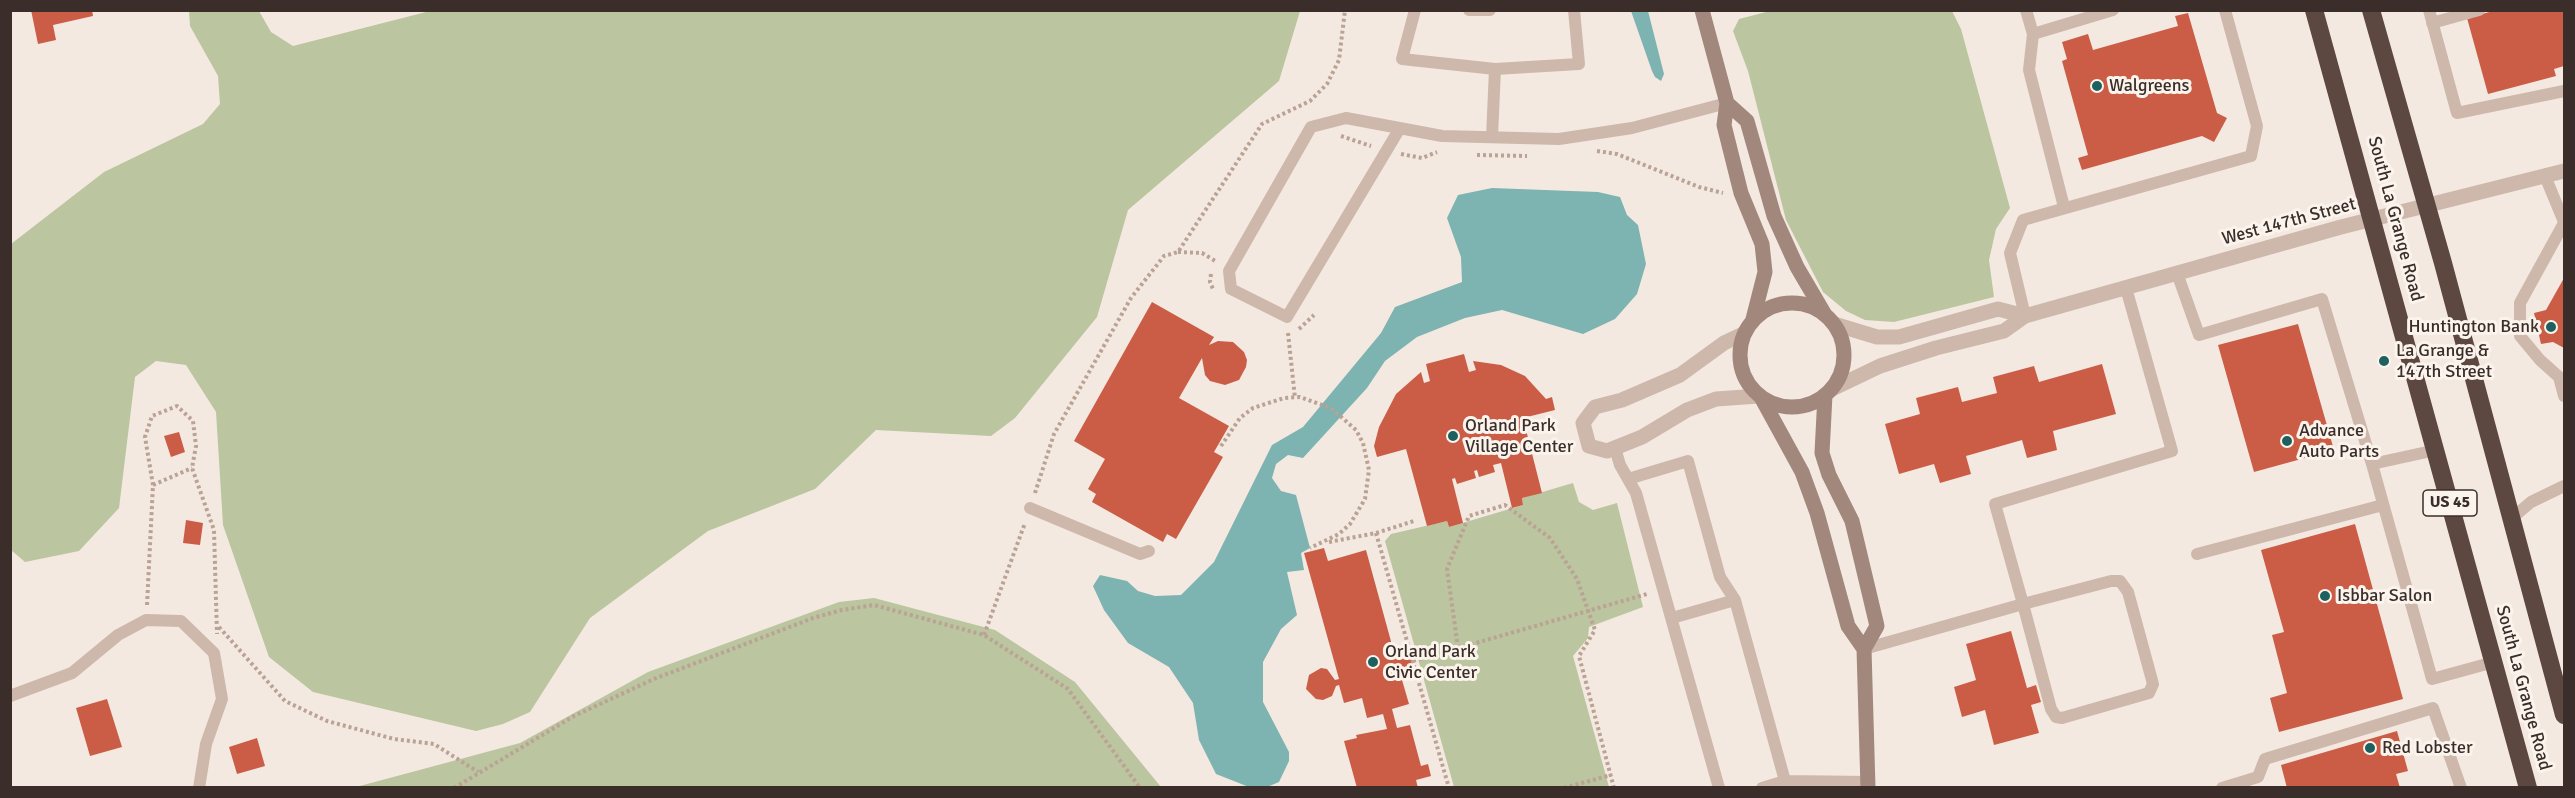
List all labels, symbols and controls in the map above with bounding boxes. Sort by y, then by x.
place label: Walgreens [2109,75,2189,97]
marker: Walgreens [2090,79,2104,93]
street label: South La Grange Road [2363,134,2427,304]
street label: West 147th Street [2220,194,2358,250]
place label: Huntington Bank [2408,316,2539,338]
marker: Huntington Bank [2544,320,2558,334]
place label: La Grange & 147th Street [2396,340,2492,382]
marker: La Grange & 147th Street [2377,354,2391,368]
place label: Orland Park Village Center [1465,415,1573,458]
place label: Advance Auto Parts [2299,420,2379,462]
marker: Orland Park Village Center [1446,429,1460,443]
marker: Advance Auto Parts [2280,434,2294,448]
road number: US 45 [2423,490,2477,516]
place label: Isbbar Salon [2337,585,2432,607]
marker: Isbbar Salon [2318,589,2332,603]
street label: South La Grange Road [2491,603,2555,773]
place label: Orland Park Civic Center [1385,641,1477,684]
marker: Orland Park Civic Center [1366,655,1380,669]
place label: Red Lobster [2382,737,2473,759]
marker: Red Lobster [2363,741,2377,755]

